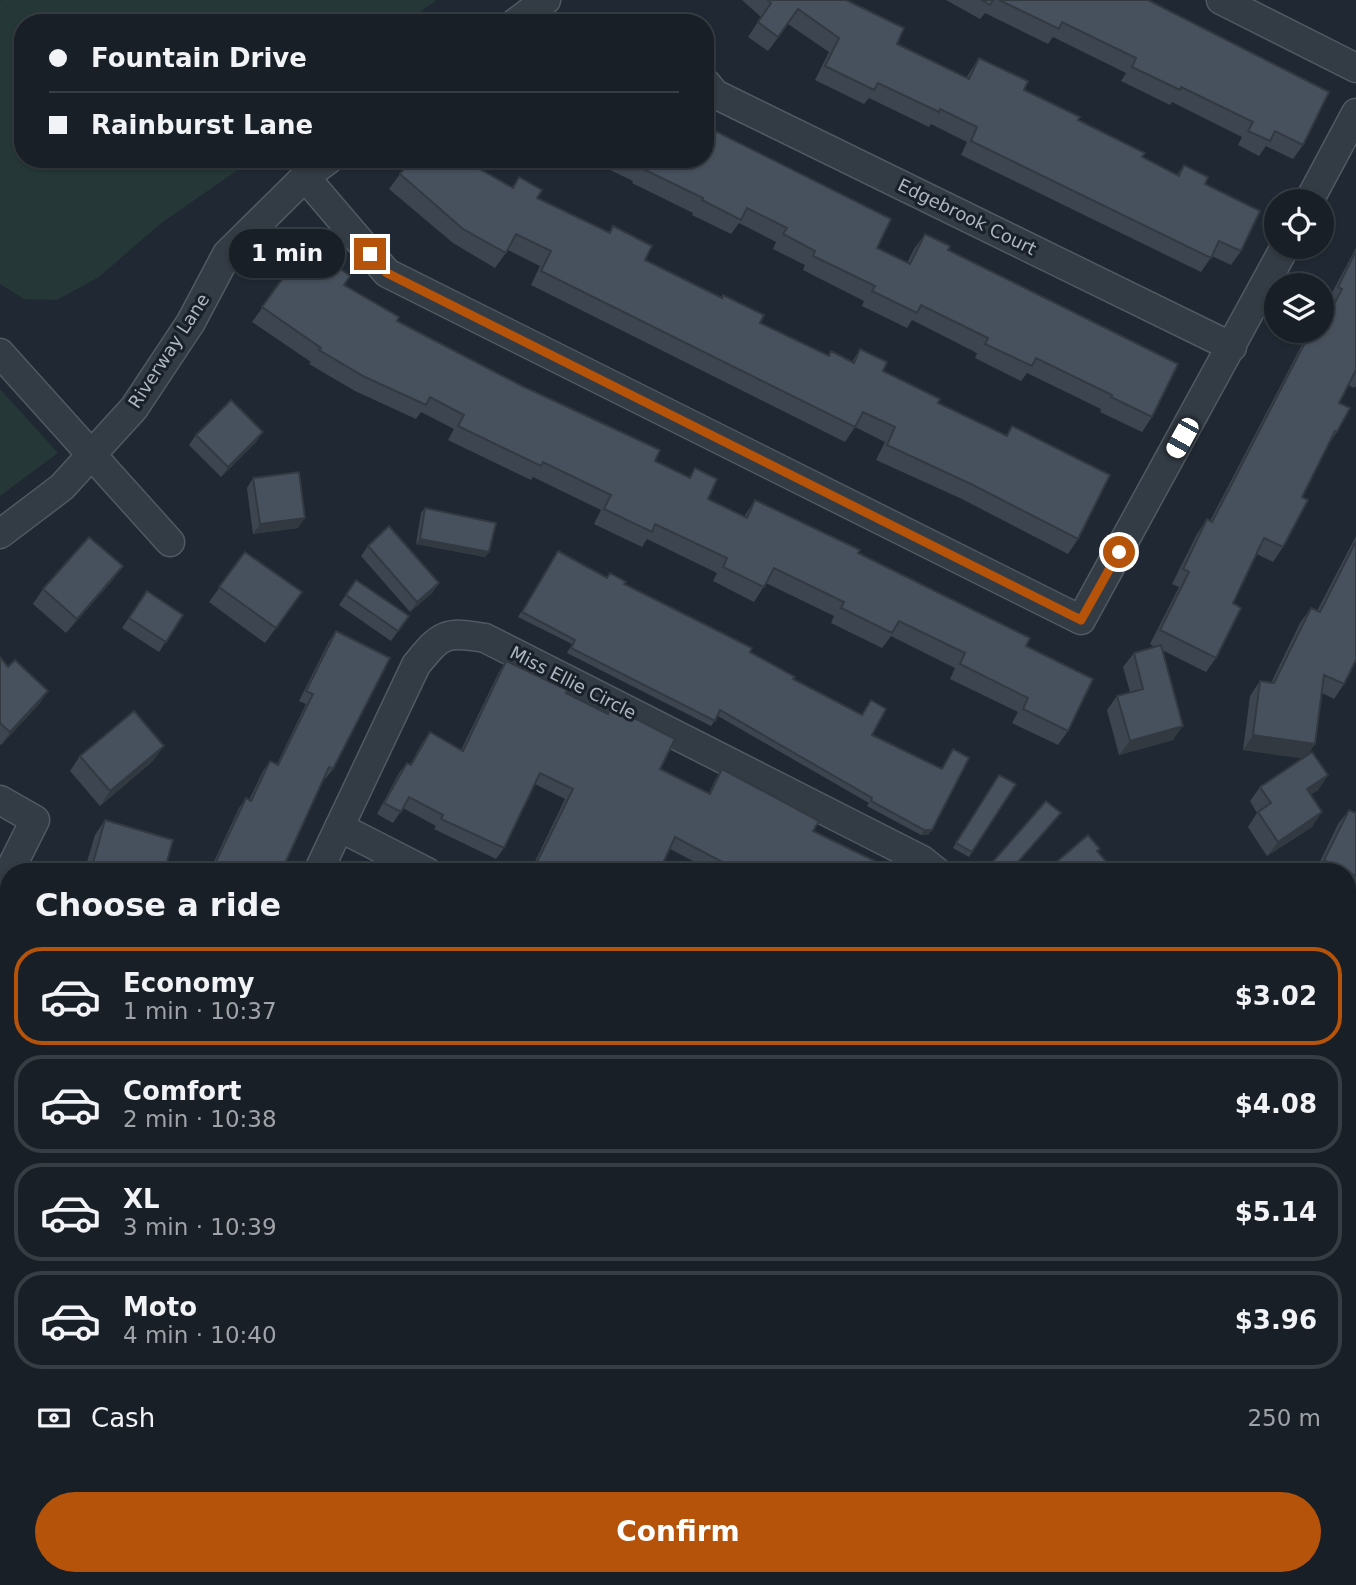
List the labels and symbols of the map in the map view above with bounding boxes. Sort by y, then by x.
street label: Edgebrook Court [895,174,1040,259]
callout: 1 min [230,230,346,278]
route end [354,238,386,270]
street label: Riverway Lane [124,290,213,412]
car [1163,415,1202,461]
route start [1103,536,1135,568]
street label: Miss Ellie Circle [507,642,640,723]

